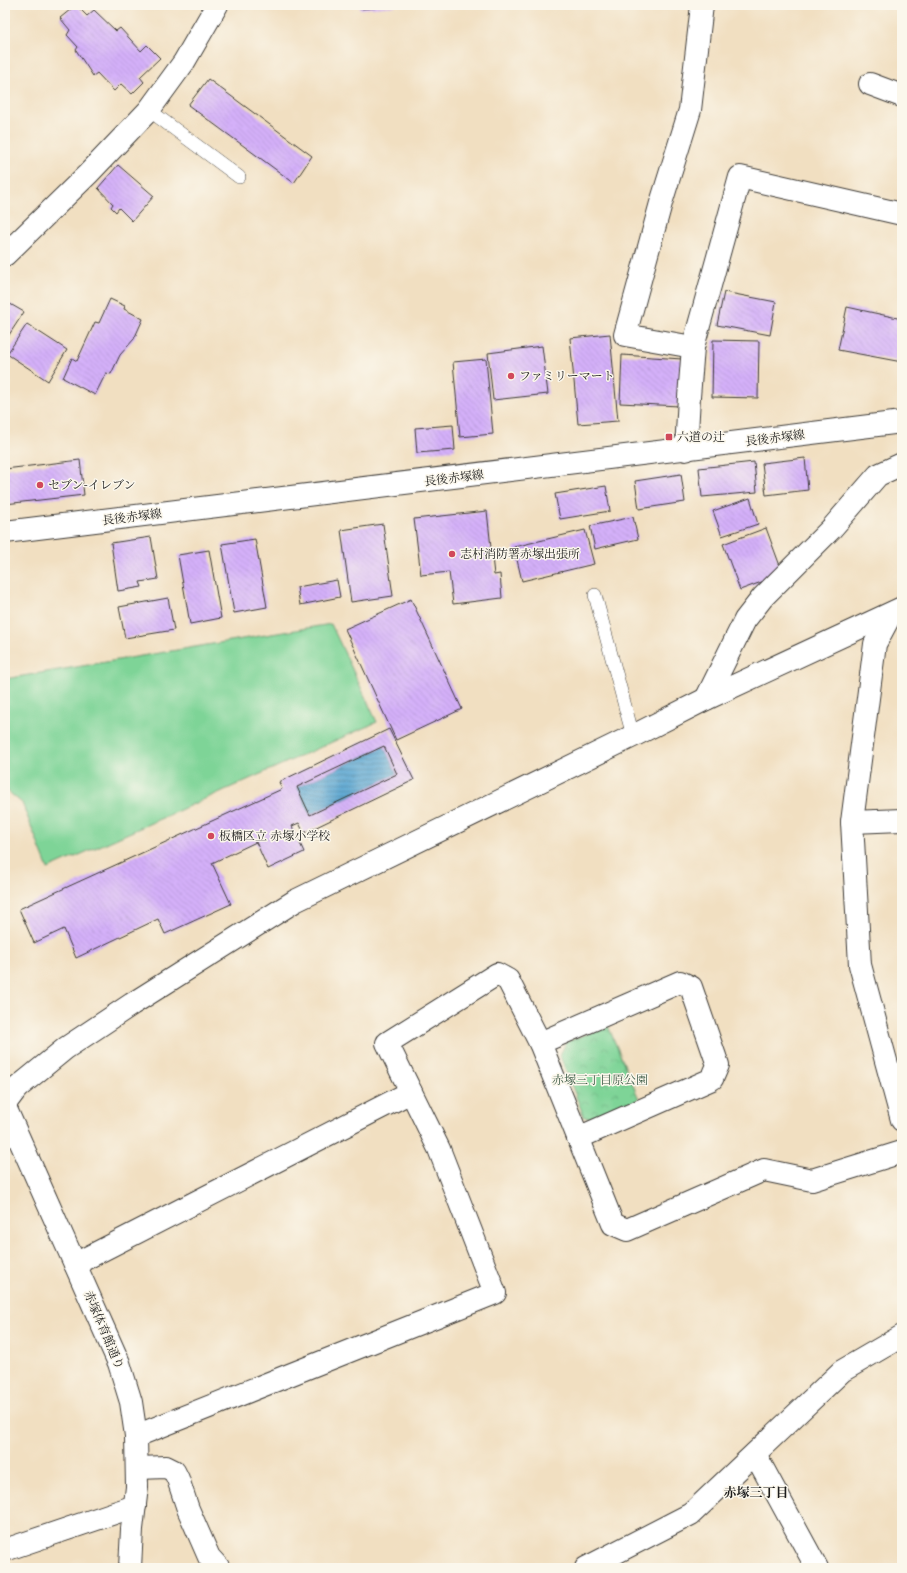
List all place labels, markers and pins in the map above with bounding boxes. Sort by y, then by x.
place label: ファミリーマート [519,370,615,383]
marker: ファミリーマート [506,371,516,381]
place label: 六道の辻 [677,430,725,444]
marker: 六道の辻 [664,432,674,442]
place label: セブン-イレブン [48,479,135,492]
marker: セブン-イレブン [35,480,45,490]
place label: 志村消防署赤塚出張所 [460,547,580,561]
marker: 志村消防署赤塚出張所 [447,549,457,559]
place label: 板橋区立 赤塚小学校 [219,829,330,843]
marker: 板橋区立 赤塚小学校 [206,831,216,841]

